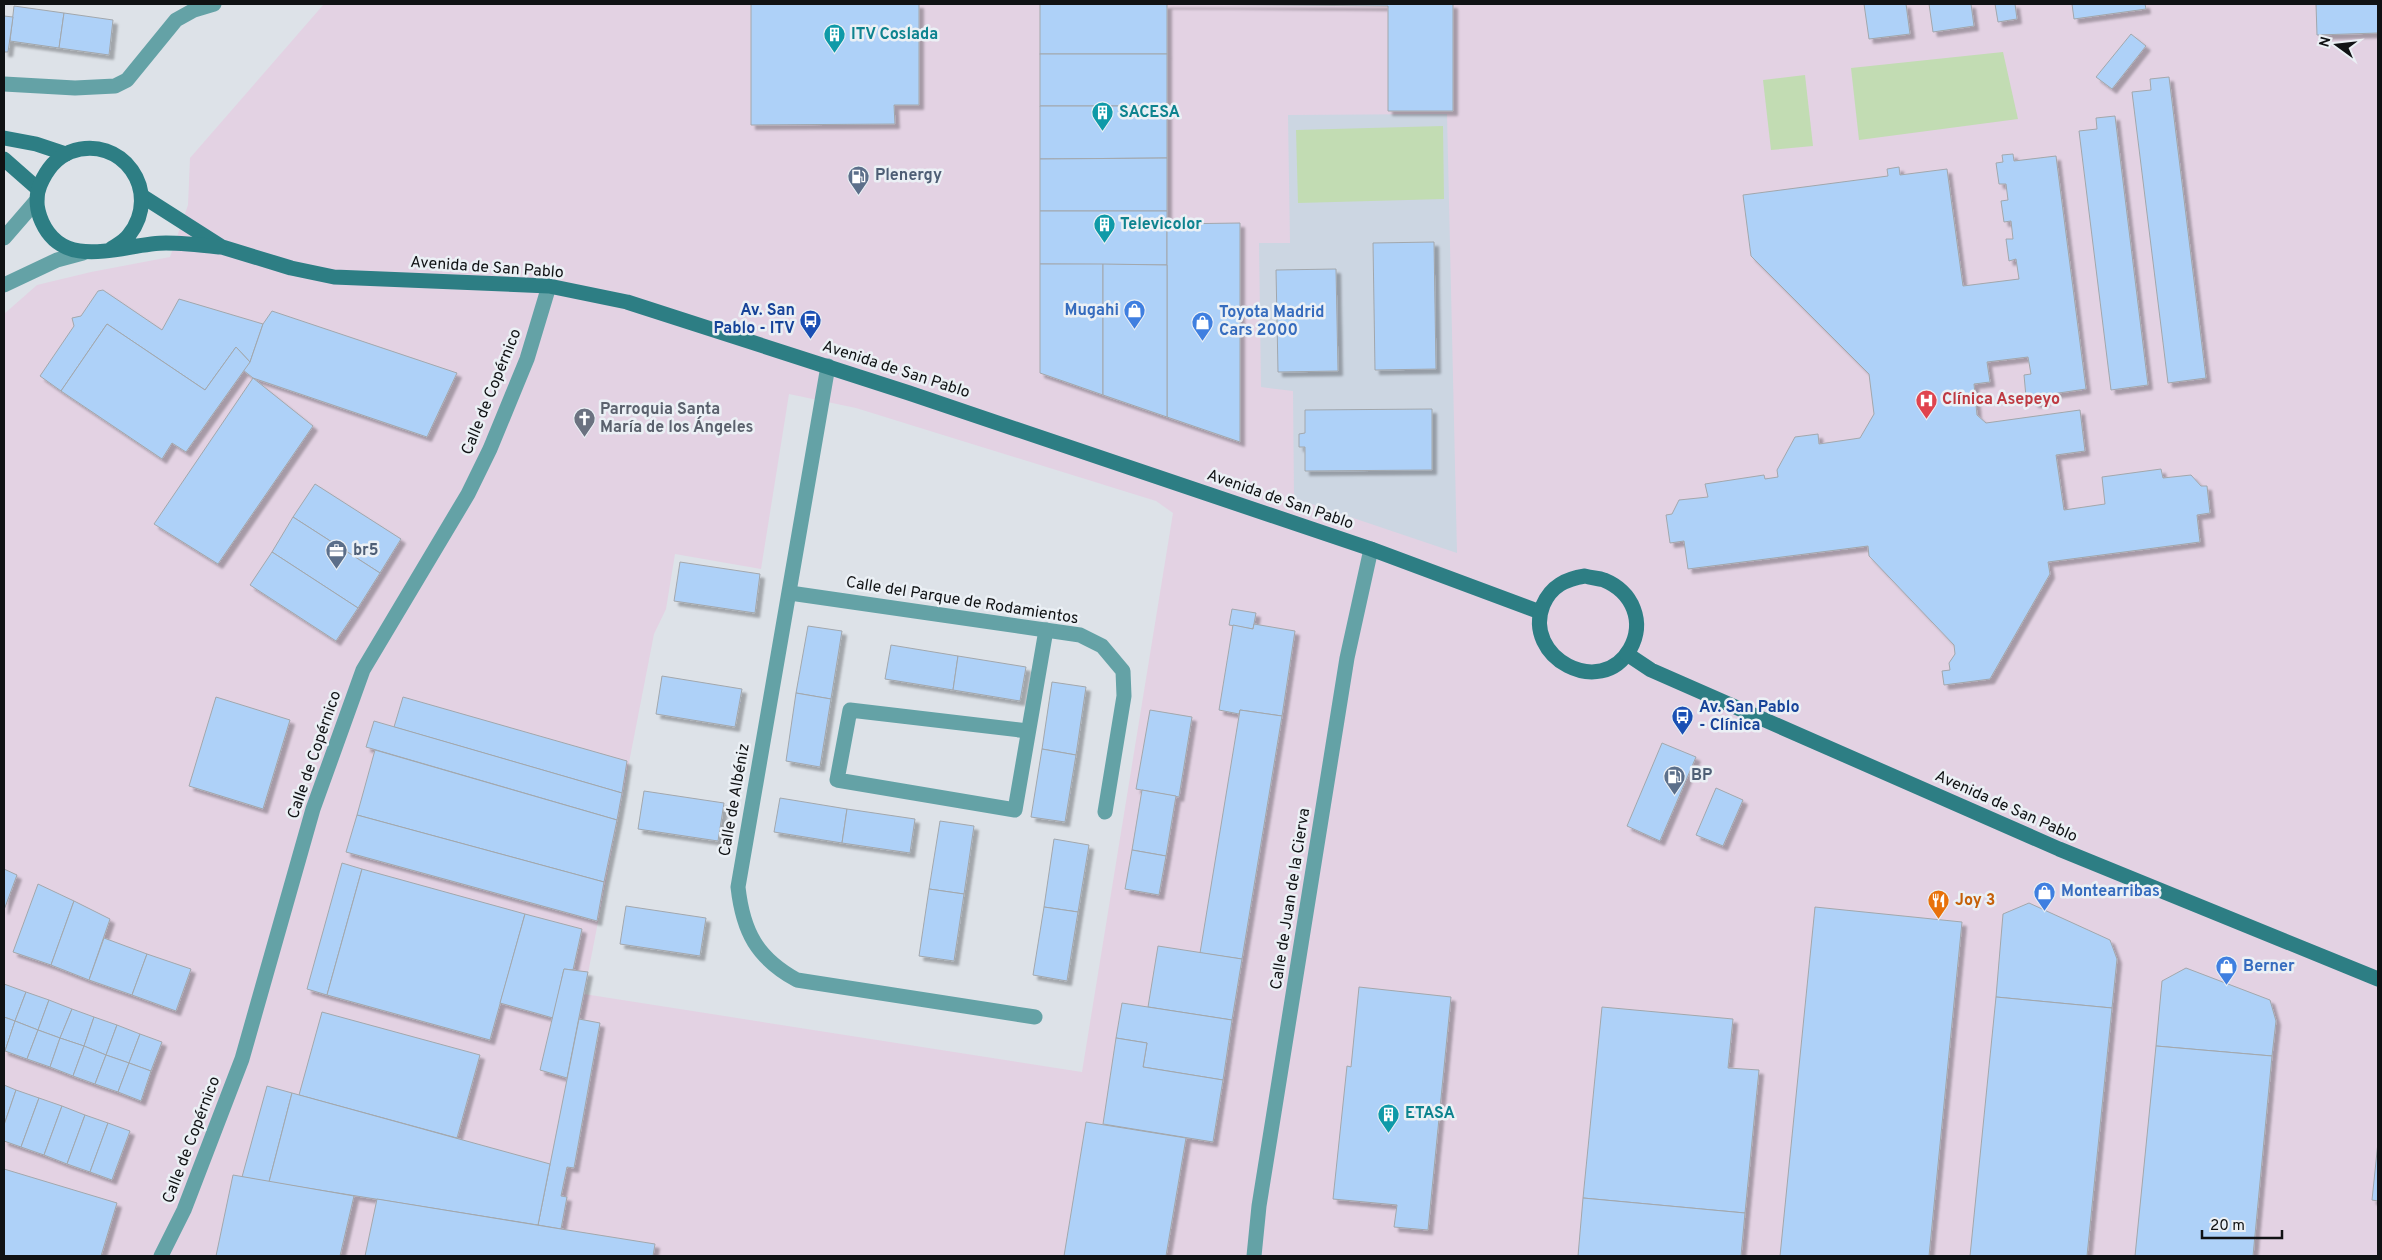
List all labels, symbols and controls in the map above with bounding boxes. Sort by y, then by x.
north arrow [2312,20,2362,70]
building icon: ITV Coslada [823,23,847,54]
place label: ITV Coslada [851,25,938,45]
text: N [2316,35,2335,49]
building icon: SACESA [1091,101,1115,132]
place label: SACESA [1119,103,1180,123]
fuel station icon: Plenergy [847,164,871,195]
place label: Plenergy [875,166,942,186]
building icon: Televicolor [1092,213,1116,244]
place label: Televicolor [1120,215,1202,235]
street label: Avenida de San Pablo [410,253,564,283]
shop icon: Mugahi [1123,299,1147,330]
place label: Av. San Pablo - ITV [714,301,795,339]
place label: Mugahi [1065,301,1119,321]
place label: Toyota Madrid Cars 2000 [1219,303,1325,341]
bus stop icon: Av. San Pablo - ITV [799,308,823,339]
shop icon: Toyota Madrid Cars 2000 [1191,310,1215,341]
street label: Calle de Copérnico [458,326,526,458]
street label: Avenida de San Pablo [820,337,972,403]
hospital icon: Clínica Asepeyo [1914,388,1938,419]
place label: Clínica Asepeyo [1942,390,2060,410]
place label: Parroquia Santa María de los Ángeles [600,400,753,438]
church icon: Parroquia Santa María de los Ángeles [572,407,596,438]
street label: Avenida de San Pablo [1204,466,1356,535]
office icon: br5 [325,539,349,570]
place label: br5 [353,541,379,561]
street label: Calle del Parque de Rodamientos [844,573,1080,629]
street label: Calle de Copérnico [284,688,346,822]
place label: Av. San Pablo - Clínica [1699,698,1800,736]
bus stop icon: Av. San Pablo - Clínica [1671,705,1695,736]
street label: Calle de Albéniz [715,742,755,858]
fuel station icon: BP [1663,764,1687,795]
place label: BP [1691,766,1712,786]
street label: Avenida de San Pablo [1932,767,2080,847]
street label: Calle de Juan de la Cierva [1267,807,1315,991]
shop icon: Montearribas [2033,880,2057,911]
place label: Montearribas [2061,882,2160,902]
restaurant icon: Joy 3 [1927,889,1951,920]
place label: Joy 3 [1955,891,1995,911]
shop icon: Berner [2215,955,2239,986]
place label: Berner [2243,957,2295,977]
street label: Calle de Copérnico [159,1074,225,1206]
building icon: ETASA [1377,1102,1401,1133]
place label: ETASA [1405,1104,1455,1124]
scale bar [2202,1208,2282,1240]
text: 20 m [2210,1217,2245,1236]

